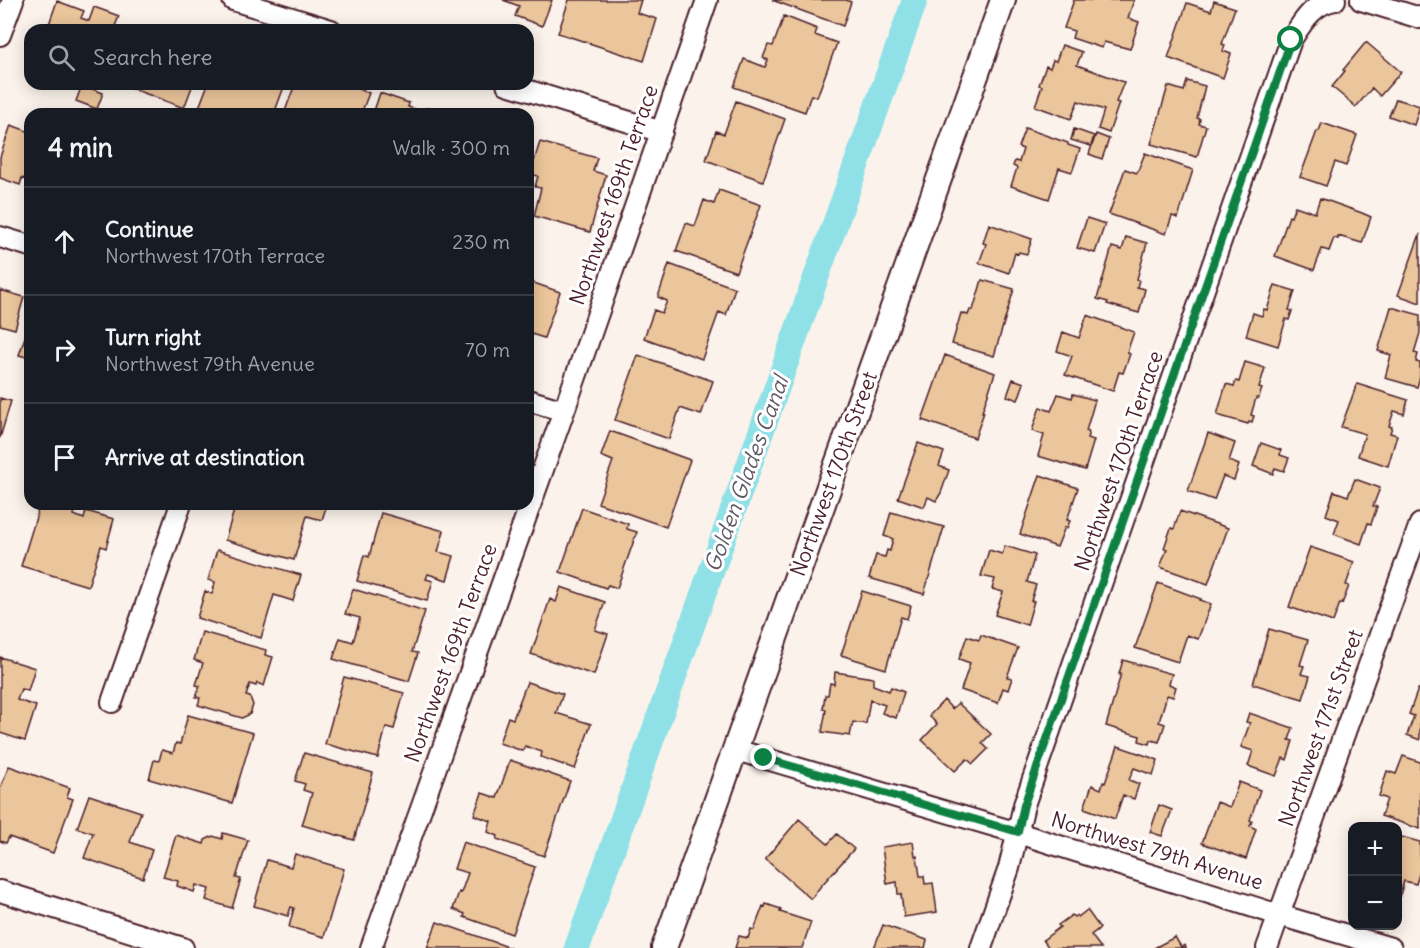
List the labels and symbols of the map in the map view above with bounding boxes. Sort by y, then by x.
route start [1277,26,1303,52]
street label: Northwest 169th Terrace [563,81,664,309]
street label: Northwest 170th Terrace [1068,347,1169,574]
street label: Northwest 170th Street [784,368,883,580]
water label: Golden Glades Canal [698,369,795,576]
street label: Northwest 169th Terrace [398,540,503,766]
street label: Northwest 171st Street [1272,626,1369,830]
route end [750,744,776,770]
street label: Northwest 79th Avenue [1048,805,1266,896]

